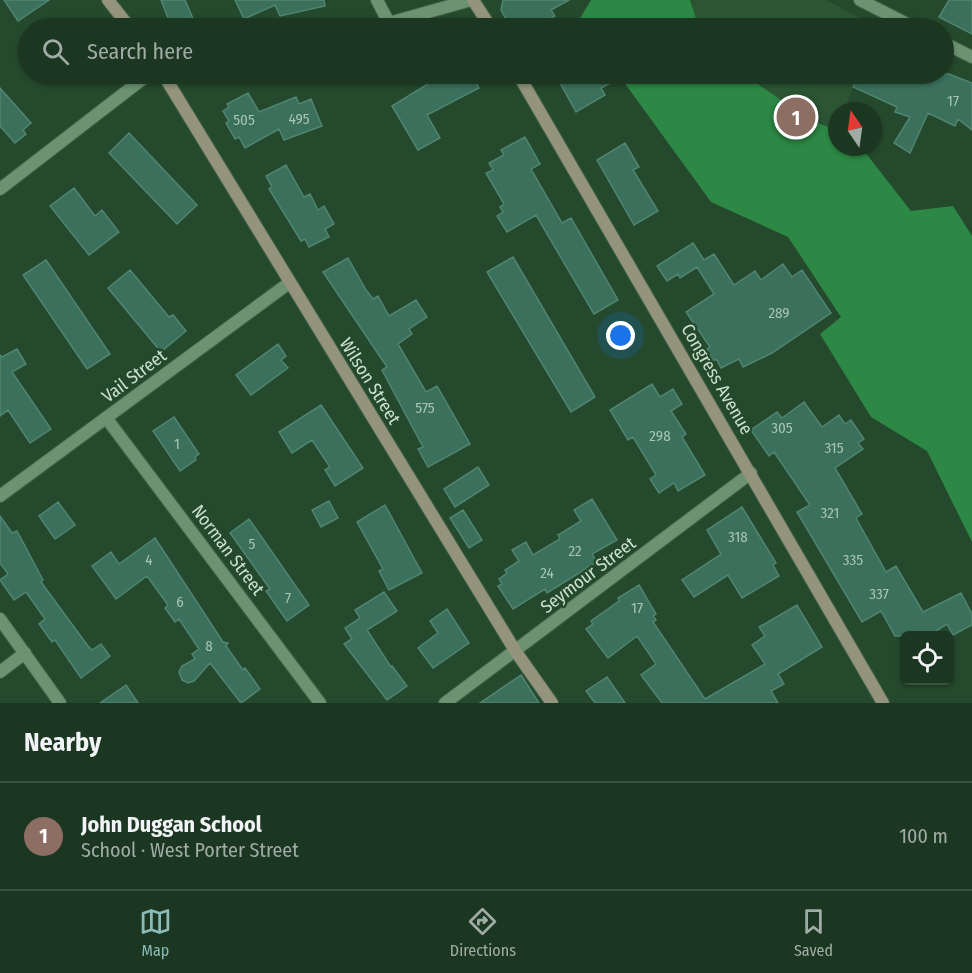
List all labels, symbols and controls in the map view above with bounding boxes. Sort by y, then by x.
search box [18,18,954,84]
icon: search [39,35,72,68]
text: Search here [87,38,193,65]
house number: 17 [947,92,959,110]
pin: 1 [776,94,816,140]
north arrow [828,102,882,156]
house number: 495 [288,110,310,128]
house number: 505 [233,111,255,129]
house number: 289 [768,304,790,322]
street label: Congress Avenue [676,320,758,438]
your location [606,321,635,350]
street label: Wilson Street [335,334,405,428]
street label: Vail Street [97,345,171,407]
house number: 575 [415,399,435,417]
house number: 305 [771,419,793,437]
house number: 298 [649,427,671,445]
house number: 1 [174,435,180,453]
house number: 315 [824,439,844,457]
street label: Norman Street [187,501,269,600]
house number: 321 [821,504,839,522]
house number: 318 [728,528,748,546]
street label: Seymour Street [536,532,640,618]
house number: 5 [249,535,256,553]
house number: 22 [568,542,582,560]
house number: 4 [145,551,153,569]
house number: 335 [843,551,863,569]
house number: 24 [540,564,554,582]
house number: 337 [869,585,889,603]
house number: 7 [285,589,291,607]
house number: 6 [176,593,184,611]
house number: 17 [631,599,643,617]
map controls [900,631,954,685]
button: locate [900,631,954,685]
house number: 8 [205,637,213,655]
text: Nearby [24,727,101,758]
text: John Duggan School [81,811,262,838]
text: 1 [39,824,48,848]
text: 100 m [899,824,948,848]
text: School · West Porter Street [81,838,299,862]
tab: Map [139,905,172,960]
tab: Directions [450,905,516,960]
tab: Saved [794,905,833,960]

